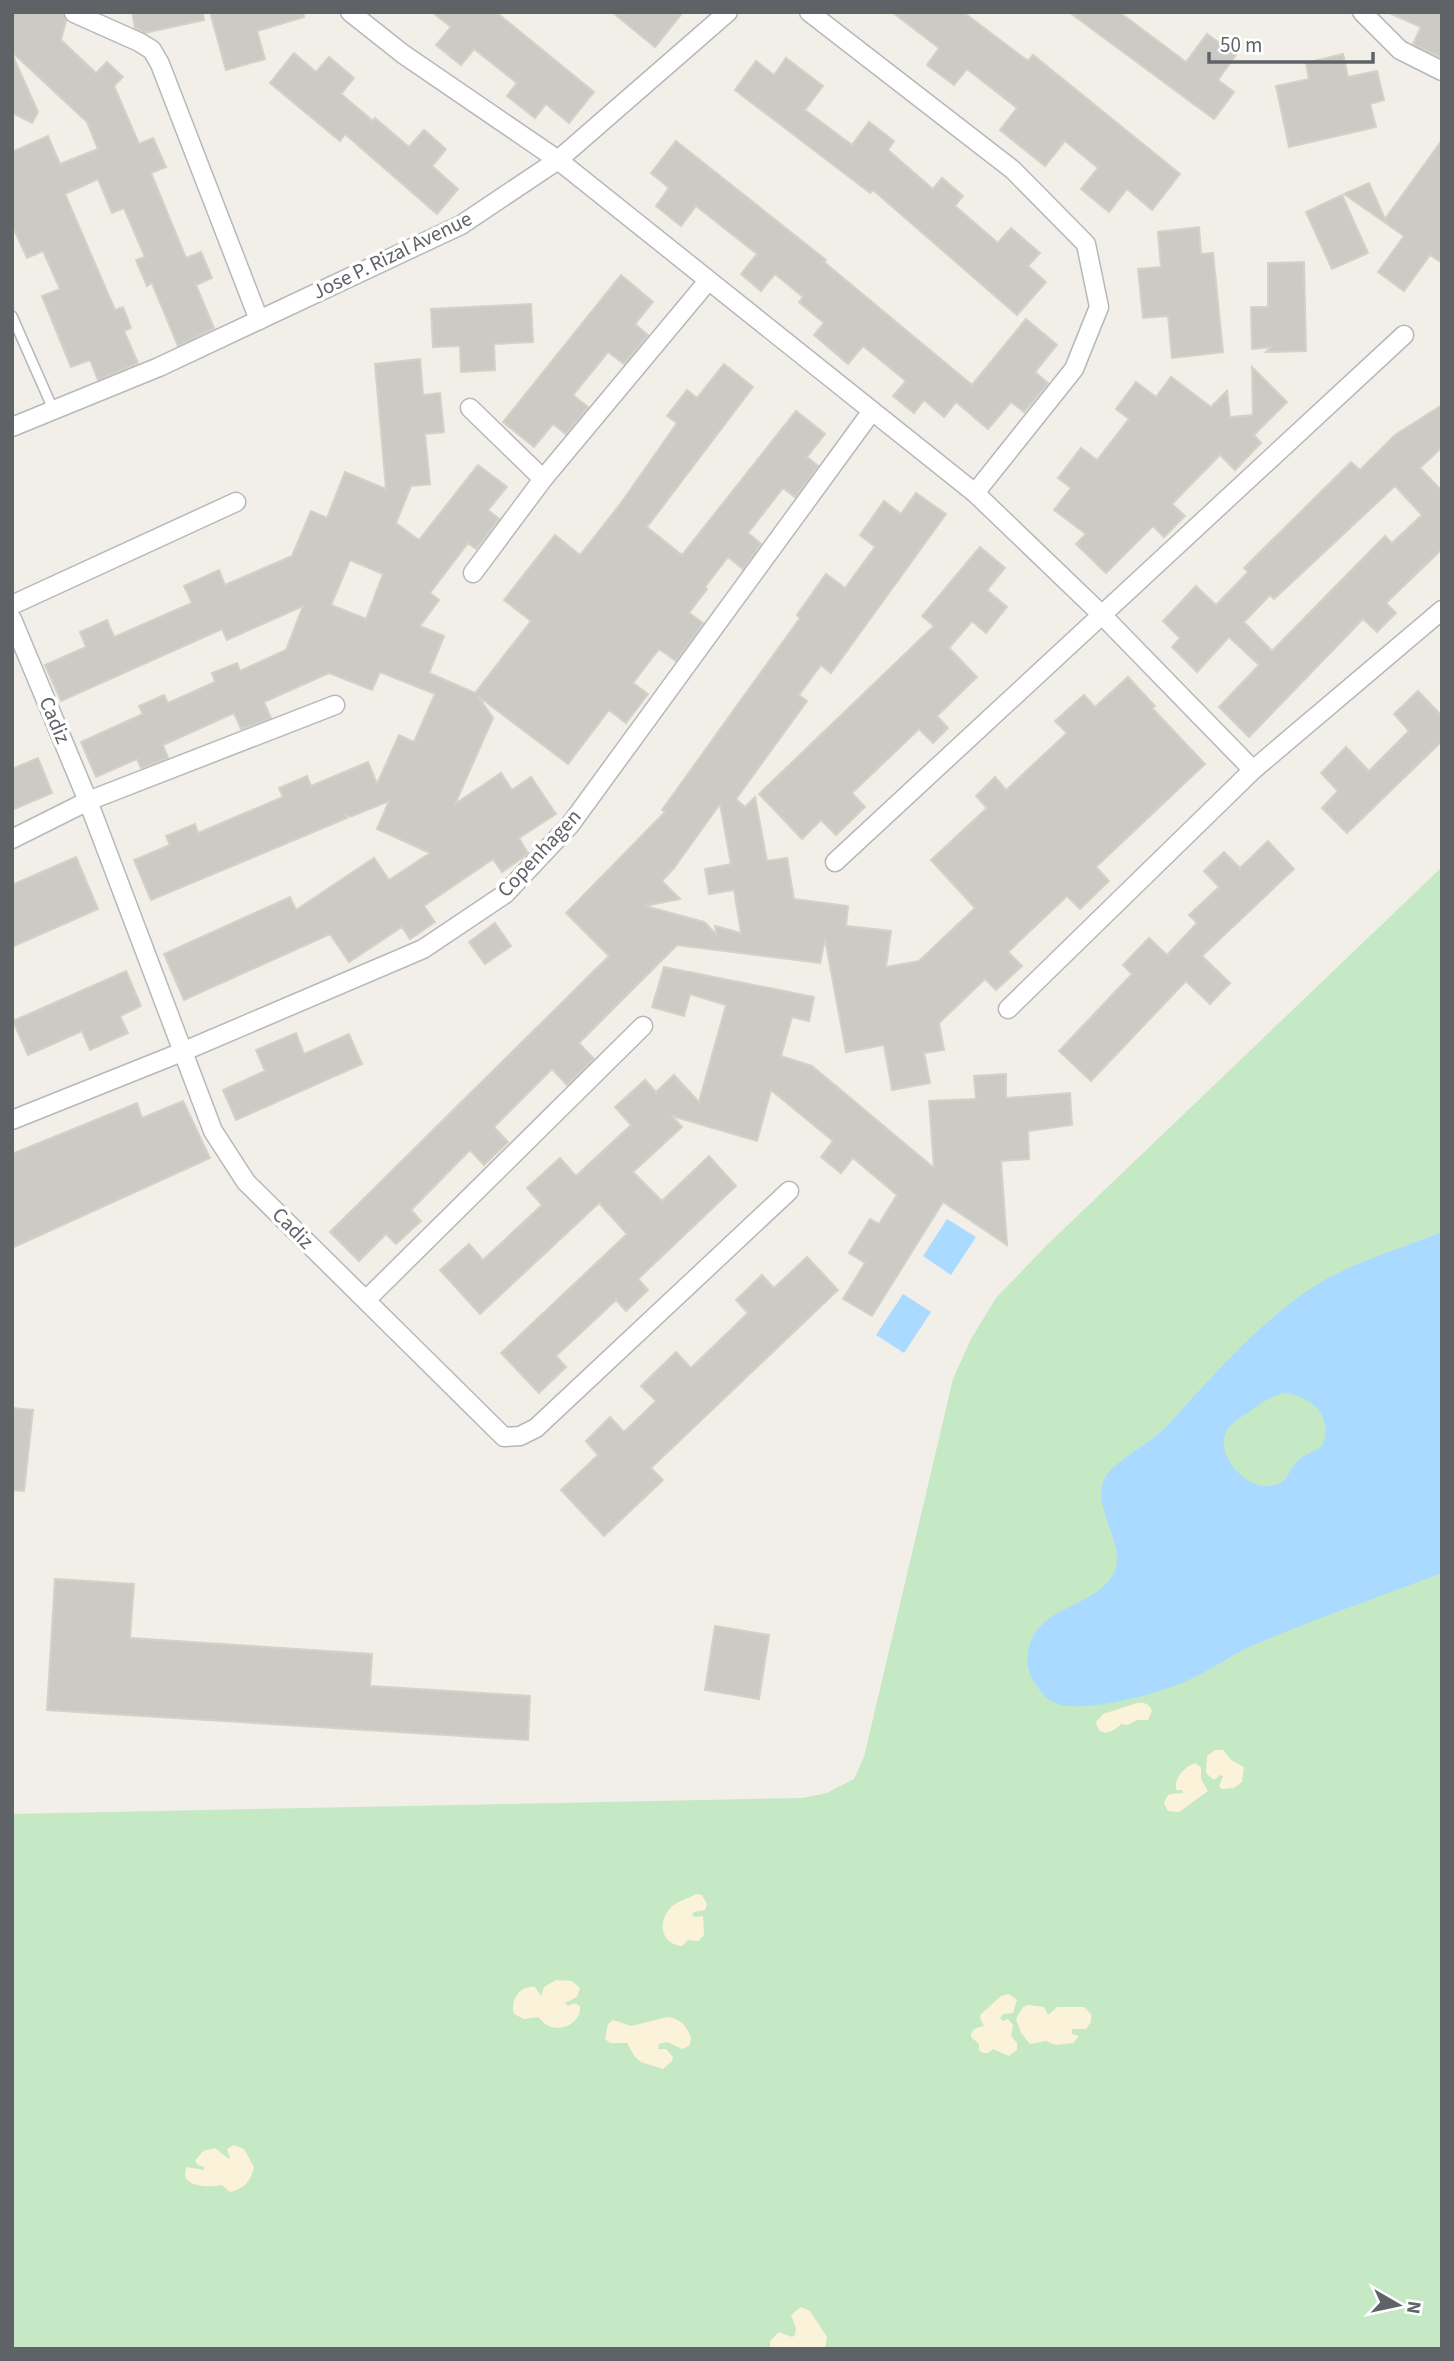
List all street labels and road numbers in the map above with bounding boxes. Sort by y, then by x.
street label: Jose P. Rizal Avenue [307,203,477,307]
street label: Cadiz [32,692,78,748]
street label: Copenhagen [490,802,588,904]
street label: Cadiz [265,1200,321,1256]

